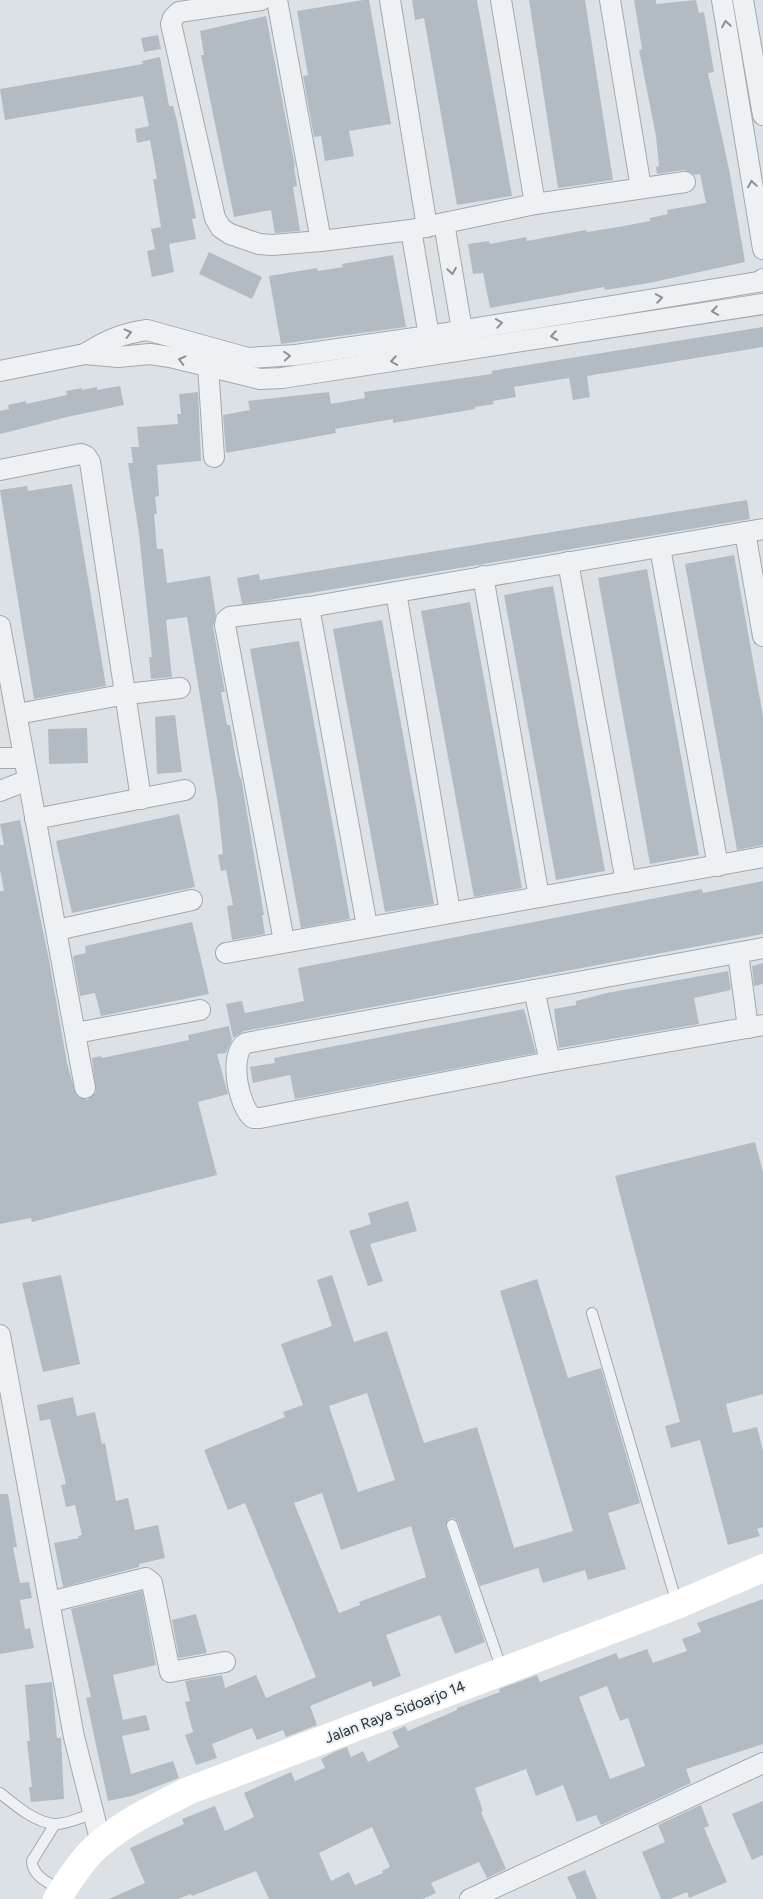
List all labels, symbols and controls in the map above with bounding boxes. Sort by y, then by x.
one-way arrow [721,19,732,27]
one-way arrow [748,180,758,188]
one-way arrow [446,267,457,275]
one-way arrow [656,293,664,304]
one-way arrow [710,306,719,316]
one-way arrow [495,319,503,329]
one-way arrow [124,328,133,339]
one-way arrow [550,330,558,341]
one-way arrow [283,351,291,362]
one-way arrow [178,355,187,366]
one-way arrow [389,355,398,365]
street label: Jalan Raya Sidoarjo 14 [322,1677,468,1747]

